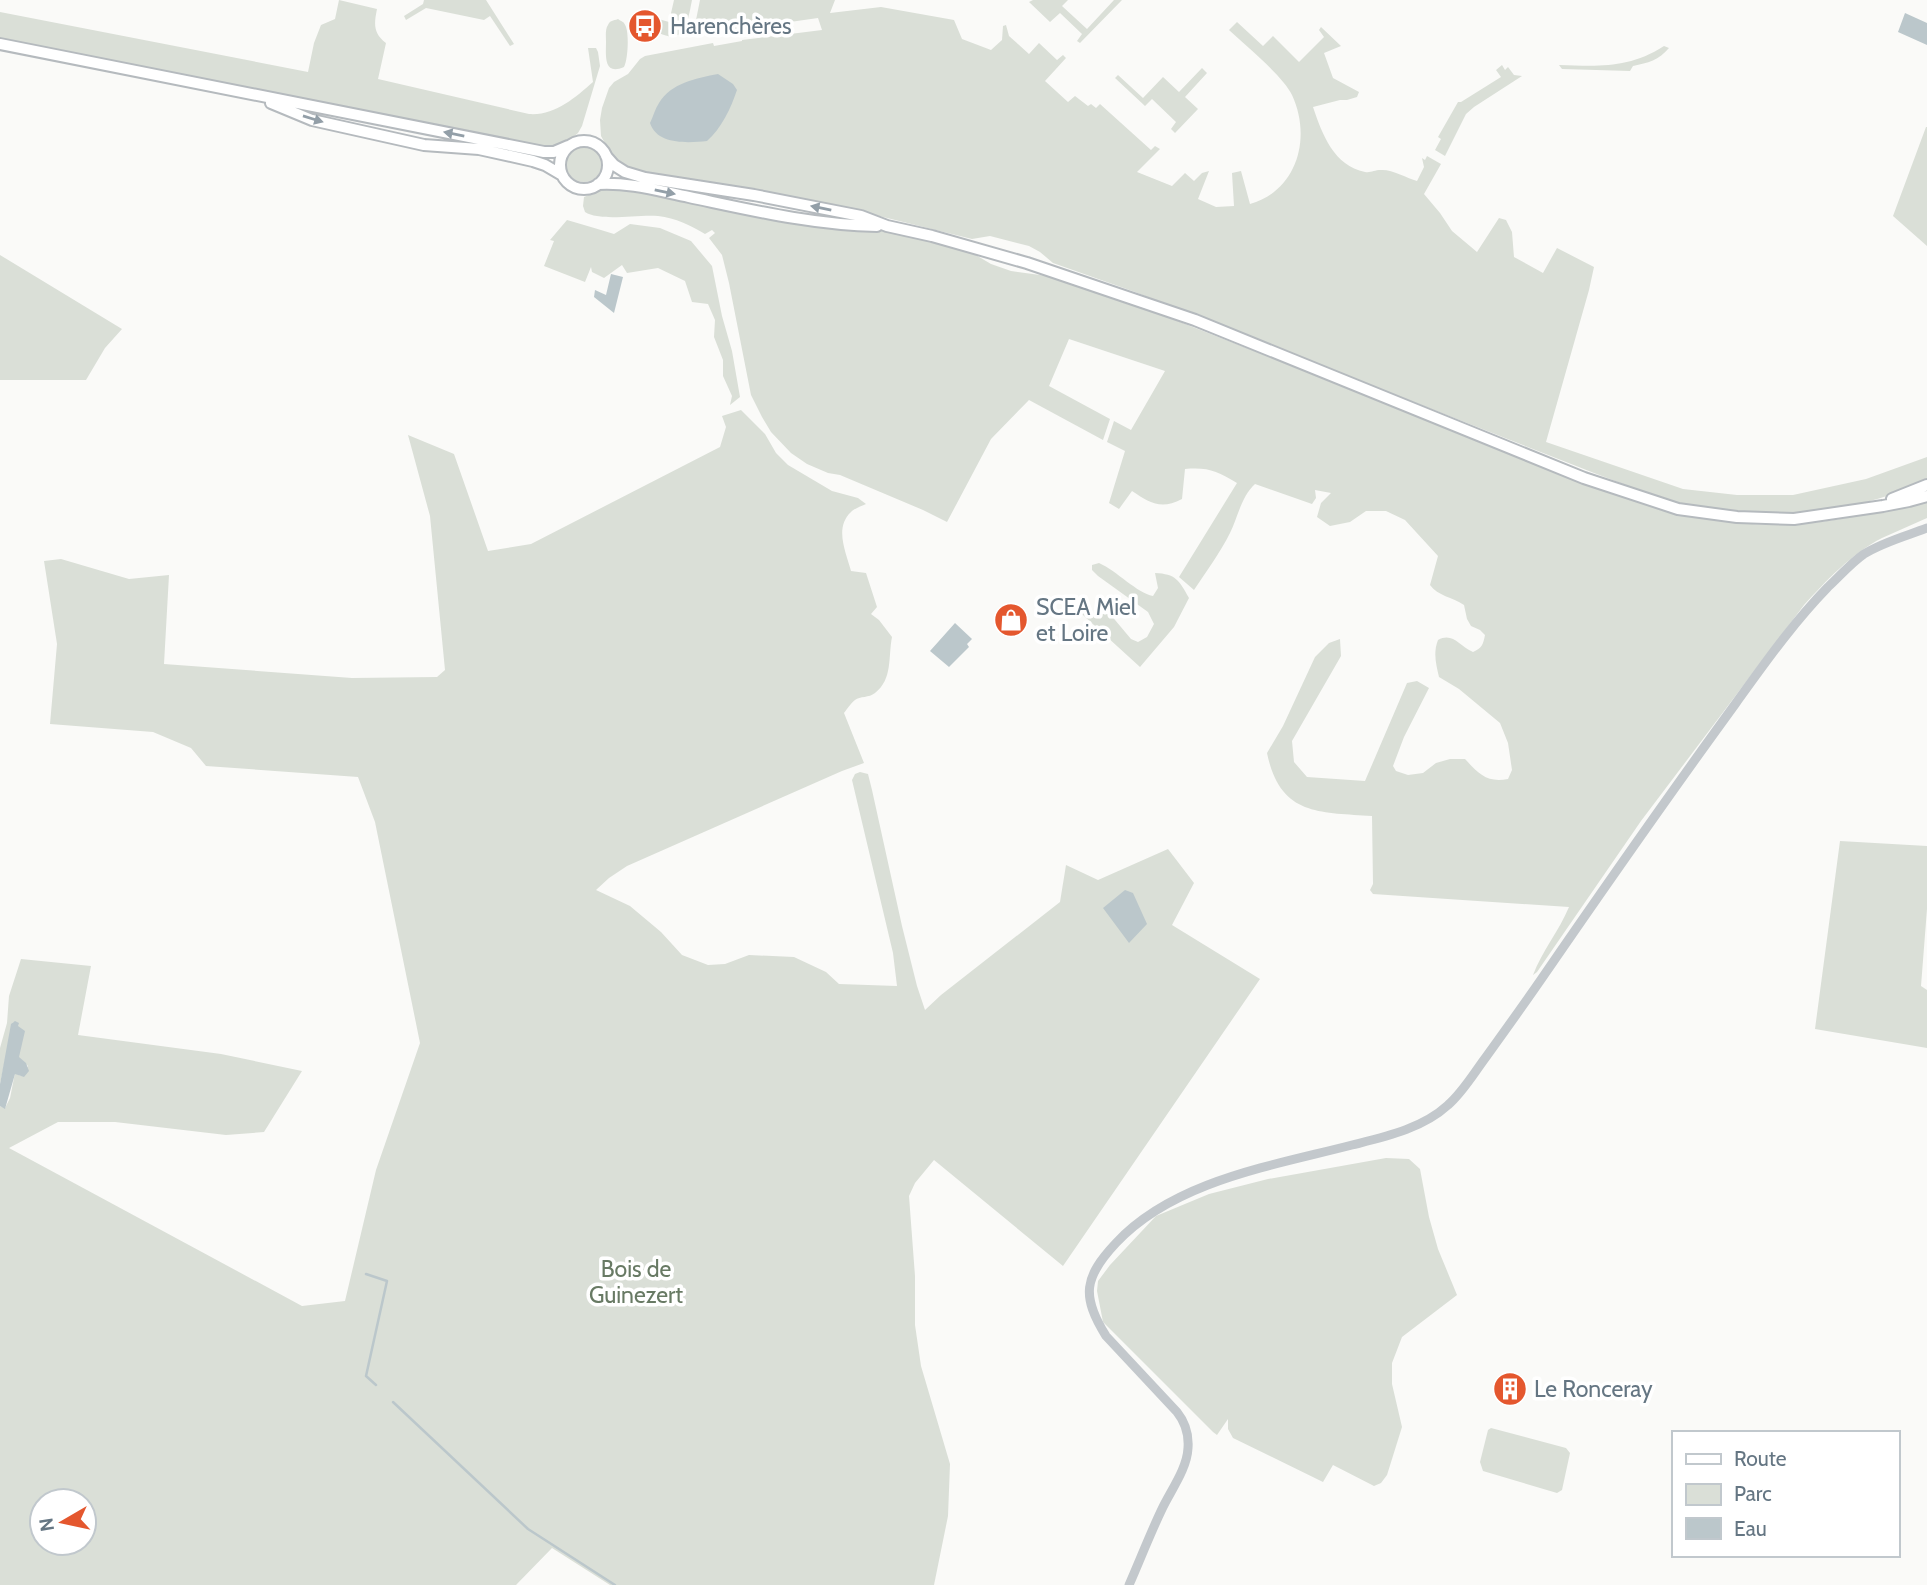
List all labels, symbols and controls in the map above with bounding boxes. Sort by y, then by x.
bus stop icon: Harenchères [626,7,664,45]
place label: Harenchères [670,12,792,40]
one-way arrow [302,114,323,125]
one-way arrow [443,129,465,140]
one-way arrow [654,187,676,198]
one-way arrow [810,202,832,213]
place label: SCEA Miel et Loire [1036,593,1137,647]
shop icon: SCEA Miel et Loire [992,601,1030,639]
park label: Bois de Guinezert [589,1255,683,1309]
building icon: Le Ronceray [1491,1370,1529,1408]
place label: Le Ronceray [1534,1375,1653,1403]
legend [1672,1431,1899,1557]
text: Route [1734,1446,1787,1471]
text: Parc [1734,1481,1772,1506]
north arrow [28,1487,98,1557]
text: N [34,1516,59,1533]
text: Eau [1734,1516,1767,1541]

